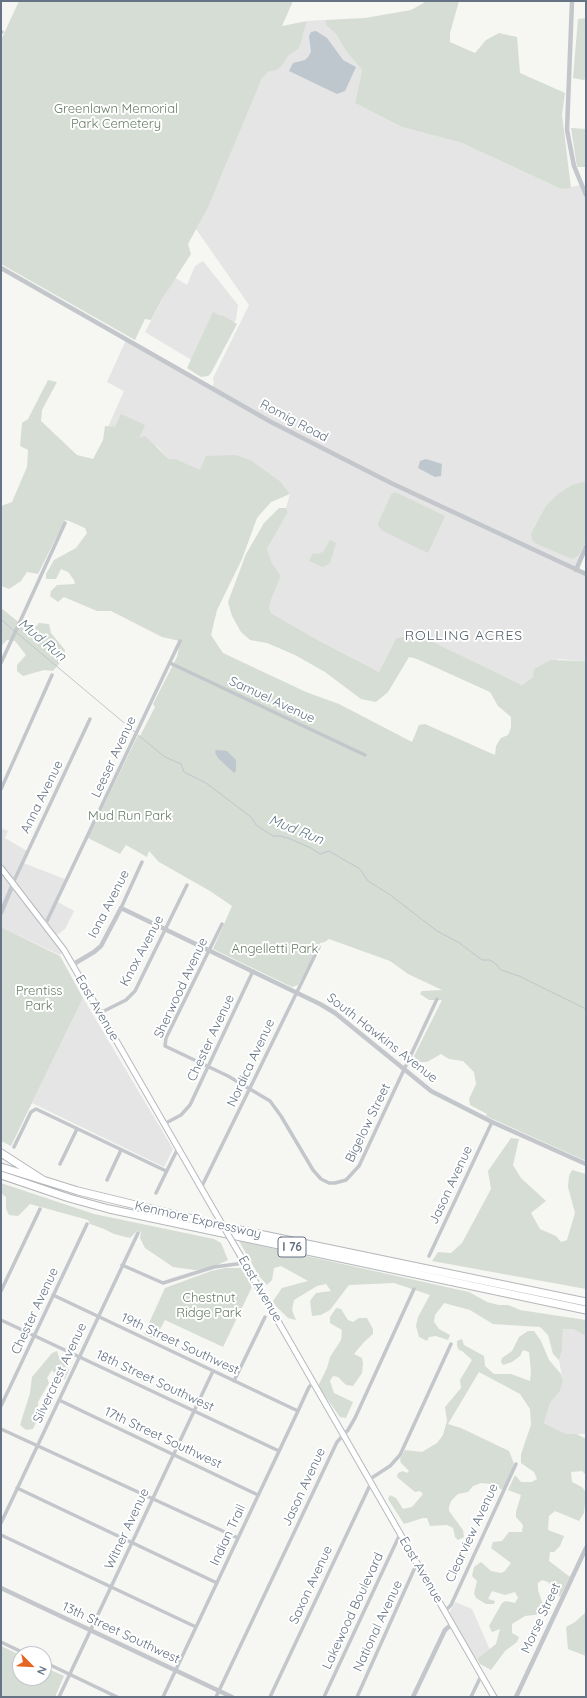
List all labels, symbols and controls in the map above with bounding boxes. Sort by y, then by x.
park label: Greenlawn Memorial Park Cemetery [54,101,178,132]
street label: Romig Road [257,396,331,446]
water label: Mud Run [15,615,69,665]
district label: ROLLING ACRES [405,628,523,644]
street label: Samuel Avenue [227,673,317,727]
street label: Leeser Avenue [88,714,140,800]
street label: Anna Avenue [18,758,66,836]
park label: Mud Run Park [88,808,172,824]
water label: Mud Run [266,812,326,848]
street label: Iona Avenue [85,867,133,941]
street label: Knox Avenue [117,913,167,989]
street label: Sherwood Avenue [151,935,211,1041]
park label: Angelletti Park [232,941,318,957]
street label: East Avenue [72,972,122,1044]
park label: Prentiss Park [16,983,62,1014]
street label: South Hawkins Avenue [324,990,440,1086]
street label: Chester Avenue [184,992,238,1084]
street label: Nordica Avenue [224,1017,278,1109]
street label: Bigelow Street [342,1081,394,1165]
street label: Jason Avenue [426,1143,476,1227]
street label: Kenmore Expressway [133,1198,263,1242]
road number: I 76 [278,1237,306,1257]
street label: East Avenue [235,1253,285,1325]
street label: Chester Avenue [8,1265,62,1357]
park label: Chestnut Ridge Park [176,1290,242,1321]
street label: 19th Street Southwest [118,1310,242,1378]
street label: Silvercrest Avenue [30,1320,90,1426]
street label: 18th Street Southwest [94,1347,216,1415]
street label: 17th Street Southwest [102,1404,224,1472]
street label: Jason Avenue [279,1445,329,1529]
street label: Clearview Avenue [442,1481,502,1585]
street label: Witner Avenue [101,1486,153,1572]
street label: Indian Trail [207,1502,249,1568]
street label: East Avenue [396,1534,446,1606]
street label: Saxon Avenue [286,1543,336,1627]
street label: Lakewood Boulevard [319,1550,387,1672]
street label: National Avenue [350,1578,406,1674]
street label: Morse Street [518,1580,564,1656]
street label: 13th Street Southwest [60,1599,182,1667]
north arrow [12,1646,52,1686]
text: N [34,1664,50,1677]

